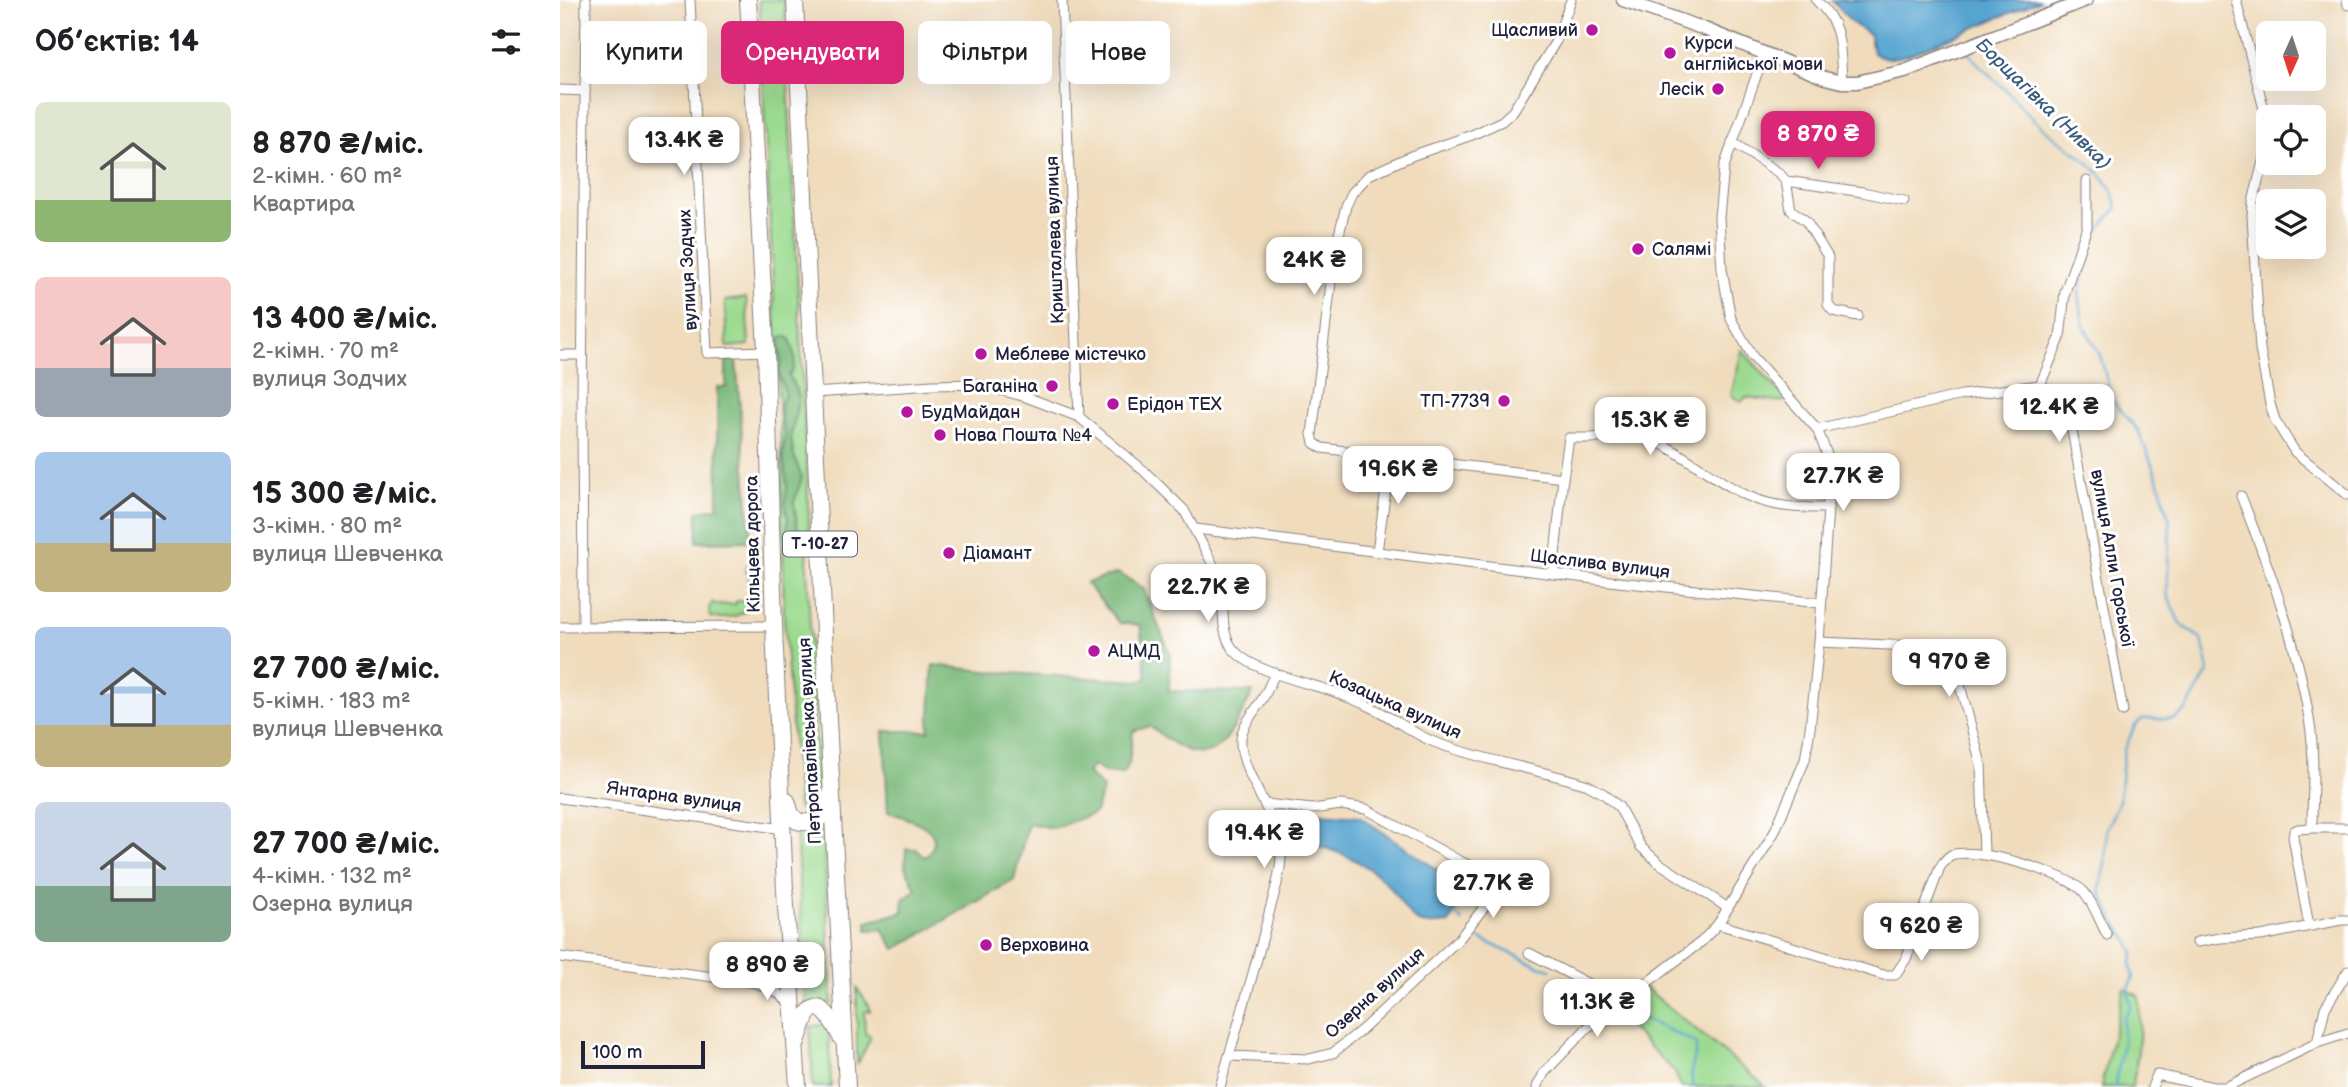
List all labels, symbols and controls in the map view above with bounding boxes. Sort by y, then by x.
place label: Щасливий [1491,20,1578,41]
chip: Купити [581,21,707,84]
chip: Орендувати [721,21,904,84]
chip: Фільтри [918,21,1052,84]
chip: Нове [1066,21,1170,84]
north arrow [2256,21,2326,91]
map controls [2256,21,2326,259]
marker: Щасливий [1584,22,1600,38]
icon: filters [487,23,525,61]
text: Об’єктів: 14 [35,24,199,60]
place label: Курси англійської мови [1684,33,1823,75]
water label: Борщагівка (Нивка) [1971,34,2115,174]
marker: Курси англійської мови [1662,45,1678,61]
place label: Лесік [1659,79,1704,100]
marker: Лесік [1710,81,1726,97]
button: locate [2256,105,2326,175]
pin: 8 870 ₴ [1753,111,1883,171]
pin: 13.4K ₴ [619,118,749,177]
text: 8 870 ₴ [1777,120,1859,148]
text: 8 870 ₴/міс. [252,126,423,162]
text: 13.4K ₴ [645,126,723,154]
icon: home [91,130,175,214]
street label: Кришталева вулиця [1042,156,1068,324]
text: 2-кімн. · 60 m² [252,162,402,190]
button: layers [2256,189,2326,259]
text: Квартира [252,190,355,218]
street label: вулиця Зодчих [674,209,702,331]
pin: 24K ₴ [1265,238,1363,297]
place label: Салямі [1652,239,1711,260]
marker: Салямі [1630,241,1646,257]
text: 24K ₴ [1282,246,1346,274]
text: 13 400 ₴/міс. [252,301,437,337]
icon: home [91,305,175,389]
text: 2-кімн. · 70 m² [252,337,399,365]
place label: Меблеве містечко [995,344,1146,365]
marker: Меблеве містечко [973,346,989,362]
text: вулиця Зодчих [252,365,407,393]
place label: Баганіна [962,376,1038,397]
marker: Баганіна [1044,378,1060,394]
pin: 12.4K ₴ [1994,384,2124,444]
place label: ТП-7739 [1420,391,1490,412]
marker: ТП-7739 [1496,393,1512,409]
text: 12.4K ₴ [2019,393,2099,421]
place label: Ерідон ТЕХ [1127,394,1222,415]
marker: Ерідон ТЕХ [1105,396,1121,412]
pin: 15.3K ₴ [1585,398,1715,457]
place label: БудМайдан [921,402,1020,423]
marker: БудМайдан [899,404,915,420]
text: 15.3K ₴ [1611,406,1689,434]
place label: Нова Пошта №4 [954,425,1092,446]
marker: Нова Пошта №4 [932,427,948,443]
pin: 19.6K ₴ [1333,447,1463,506]
pin: 27.7K ₴ [1778,454,1908,513]
text: 19.6K ₴ [1358,455,1438,483]
text: 27.7K ₴ [1803,462,1883,490]
street label: вулиця Алли Горської [2086,468,2138,649]
street label: Кільцева дорога [741,475,765,613]
text: 15 300 ₴/міс. [252,476,437,512]
icon: home [91,480,175,564]
text: 3-кімн. · 80 m² [252,512,402,540]
road number: Т-10-27 [783,531,857,556]
text: вулиця Шевченка [252,540,443,568]
place label: Діамант [963,543,1032,564]
marker: Діамант [941,545,957,561]
street label: Щаслива вулиця [1529,545,1671,583]
pin: 22.7K ₴ [1143,564,1273,624]
text: 22.7K ₴ [1167,573,1249,601]
street label: Петропавлівська вулиця [794,637,826,845]
pin: 9 970 ₴ [1884,640,2014,699]
place label: АЦМД [1107,641,1161,662]
marker: АЦМД [1086,643,1102,659]
text: 9 970 ₴ [1908,648,1990,676]
text: 27 700 ₴/міс. [252,651,440,687]
icon: home [91,655,175,739]
street label: Козацька вулиця [1325,666,1465,744]
text: 5-кімн. · 183 m² [252,687,411,715]
text: вулиця Шевченка [252,715,443,743]
street label: Янтарна вулиця [605,777,743,817]
pin: 19.4K ₴ [1199,810,1329,870]
text: 19.4K ₴ [1225,819,1303,847]
text: 27 700 ₴/міс. [252,826,440,862]
icon: home [91,830,175,914]
pin: 27.7K ₴ [1428,860,1558,920]
text: 4-кімн. · 132 m² [252,862,412,890]
text: 27.7K ₴ [1453,869,1533,897]
text: Озерна вулиця [252,890,413,918]
pin: 9 620 ₴ [1856,904,1986,963]
text: 9 620 ₴ [1880,912,1962,940]
place label: Верховина [1000,935,1089,956]
marker: Верховина [978,937,994,953]
pin: 8 890 ₴ [702,942,832,1002]
street label: Озерна вулиця [1321,943,1429,1043]
text: 8 890 ₴ [725,951,809,979]
pin: 11.3K ₴ [1532,979,1662,1039]
text: 11.3K ₴ [1559,988,1635,1016]
scale bar [581,1038,705,1070]
text: 100 m [592,1041,643,1064]

